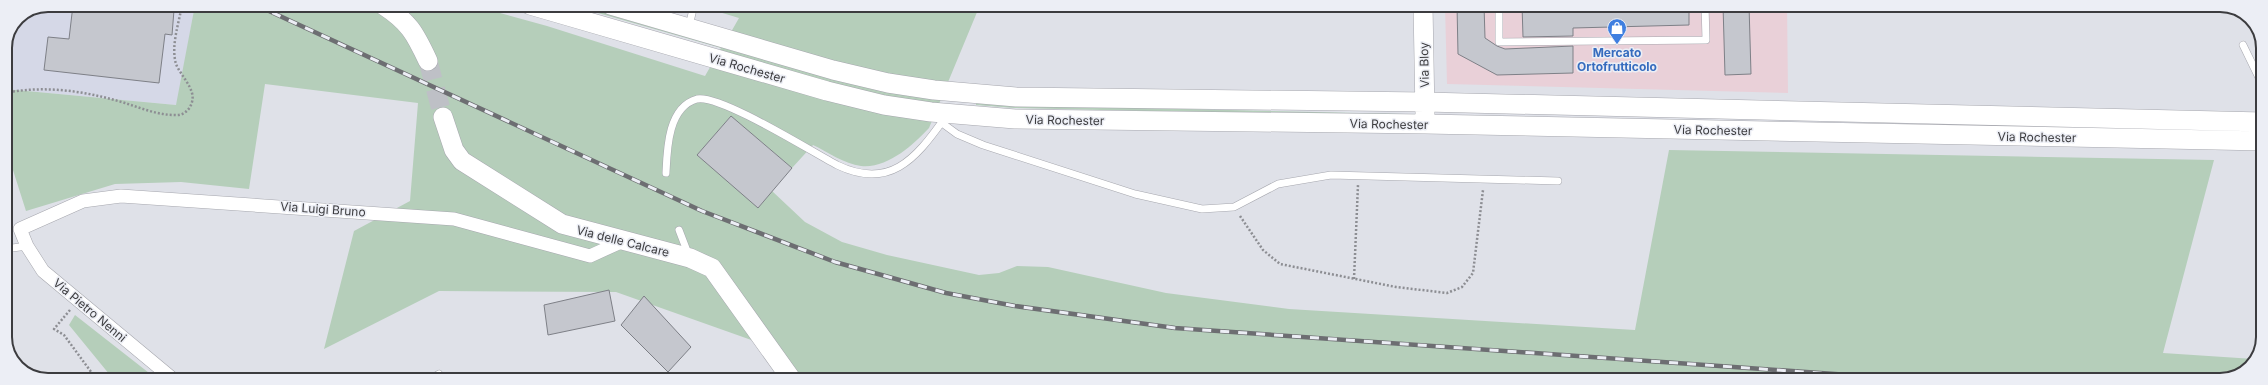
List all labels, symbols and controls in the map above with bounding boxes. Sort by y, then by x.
shop icon: Mercato Ortofrutticolo [1606,17,1628,45]
street label: Via Bloy [1416,42,1432,88]
place label: Mercato Ortofrutticolo [1577,45,1657,74]
street label: Via Rochester [707,50,787,86]
street label: Via Rochester [1026,112,1105,128]
street label: Via Rochester [1350,116,1429,132]
street label: Via Rochester [1674,122,1753,138]
street label: Via Rochester [1998,129,2077,145]
street label: Via Luigi Bruno [280,199,366,219]
street label: Via delle Calcare [575,222,671,260]
street label: Via Pietro Nenni [50,275,130,345]

